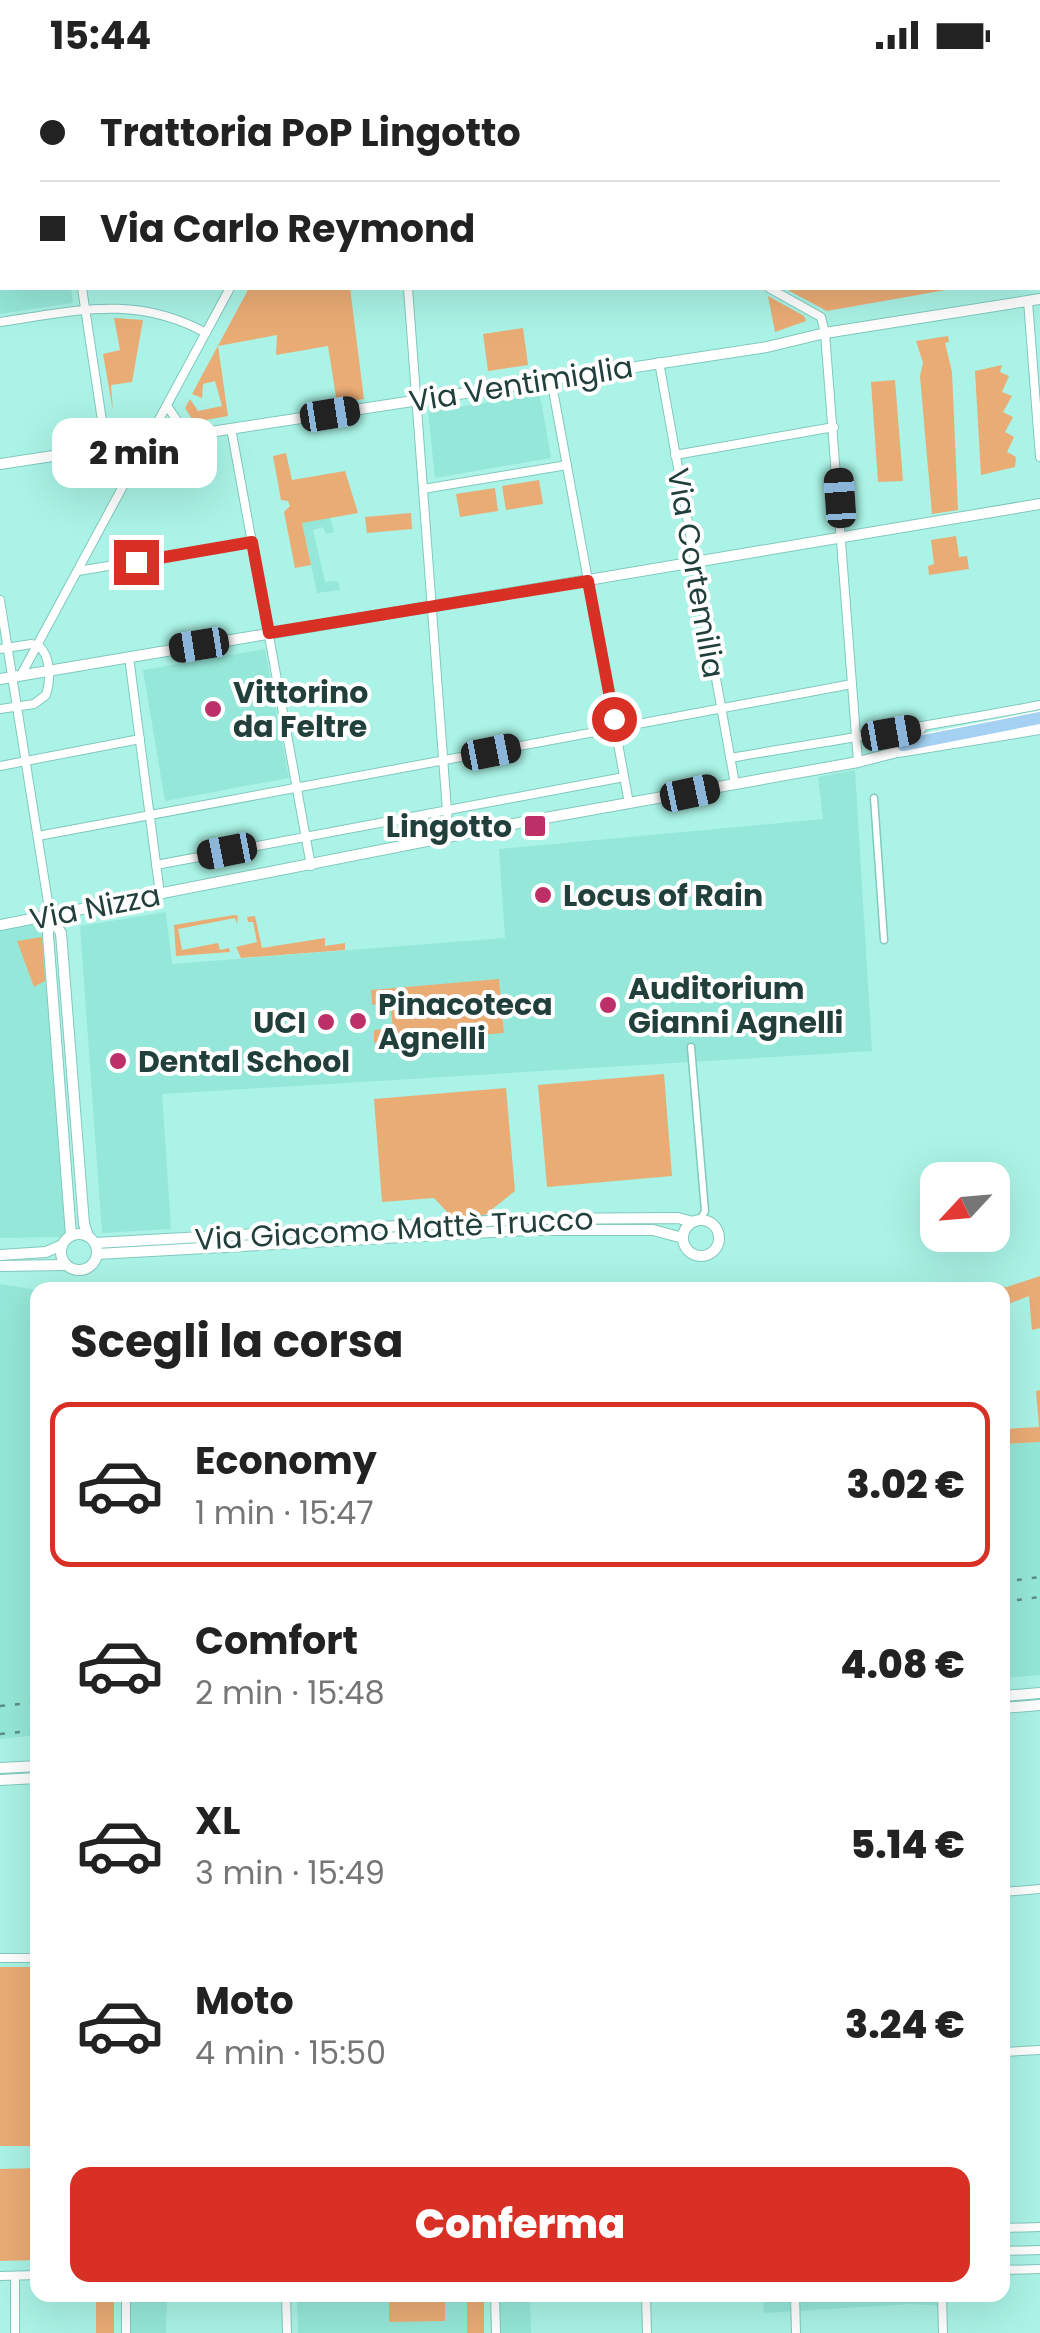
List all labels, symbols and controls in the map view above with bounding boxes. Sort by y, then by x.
text: 15:44 [50,9,151,62]
text: Trattoria PoP Lingotto [100,106,521,159]
text: Via Carlo Reymond [100,202,475,255]
street label: Via Ventimiglia [406,345,636,423]
car [298,394,362,434]
callout: 2 min [54,417,218,487]
text: 2 min [89,430,180,475]
street label: Via Cortemilia [656,465,736,681]
car [823,467,857,529]
route end [114,540,159,585]
car [167,625,231,665]
place label: Vittorino da Feltre [233,671,368,748]
route start [592,697,637,742]
marker: Vittorino da Feltre [202,698,224,720]
car [859,713,923,753]
car [459,732,523,772]
car [658,772,722,814]
place label: Lingotto [386,805,512,848]
marker: Lingotto [522,813,548,839]
car [195,831,259,871]
street label: Via Nizza [26,873,164,941]
place label: Locus of Rain [563,874,763,917]
marker: Locus of Rain [532,884,554,906]
place label: Auditorium Gianni Agnelli [628,967,843,1044]
place label: Pinacoteca Agnelli [378,983,553,1060]
marker: Auditorium Gianni Agnelli [597,994,619,1016]
place label: UCI [253,1001,306,1044]
marker: Pinacoteca Agnelli [347,1010,369,1032]
marker: UCI [315,1011,337,1033]
place label: Dental School [138,1040,350,1083]
marker: Dental School [107,1050,129,1072]
north arrow [920,1162,1010,1252]
map controls [920,1162,1010,1252]
street label: Via Giacomo Mattè Trucco [194,1197,594,1261]
text: Scegli la corsa [70,1310,403,1373]
text: Economy [195,1434,377,1487]
icon: car [75,1440,165,1530]
text: 3.02 € [846,1458,965,1511]
text: 1 min · 15:47 [195,1490,374,1535]
text: Comfort [195,1614,358,1667]
icon: car [75,1620,165,1710]
text: 4.08 € [840,1638,965,1691]
text: 2 min · 15:48 [195,1670,385,1715]
text: XL [195,1794,240,1847]
icon: car [75,1800,165,1890]
text: 5.14 € [850,1818,965,1871]
text: 3 min · 15:49 [195,1850,385,1895]
text: Moto [195,1974,294,2027]
icon: car [75,1980,165,2070]
text: 3.24 € [845,1998,965,2051]
text: 4 min · 15:50 [195,2030,386,2075]
button: Conferma [70,2167,970,2282]

